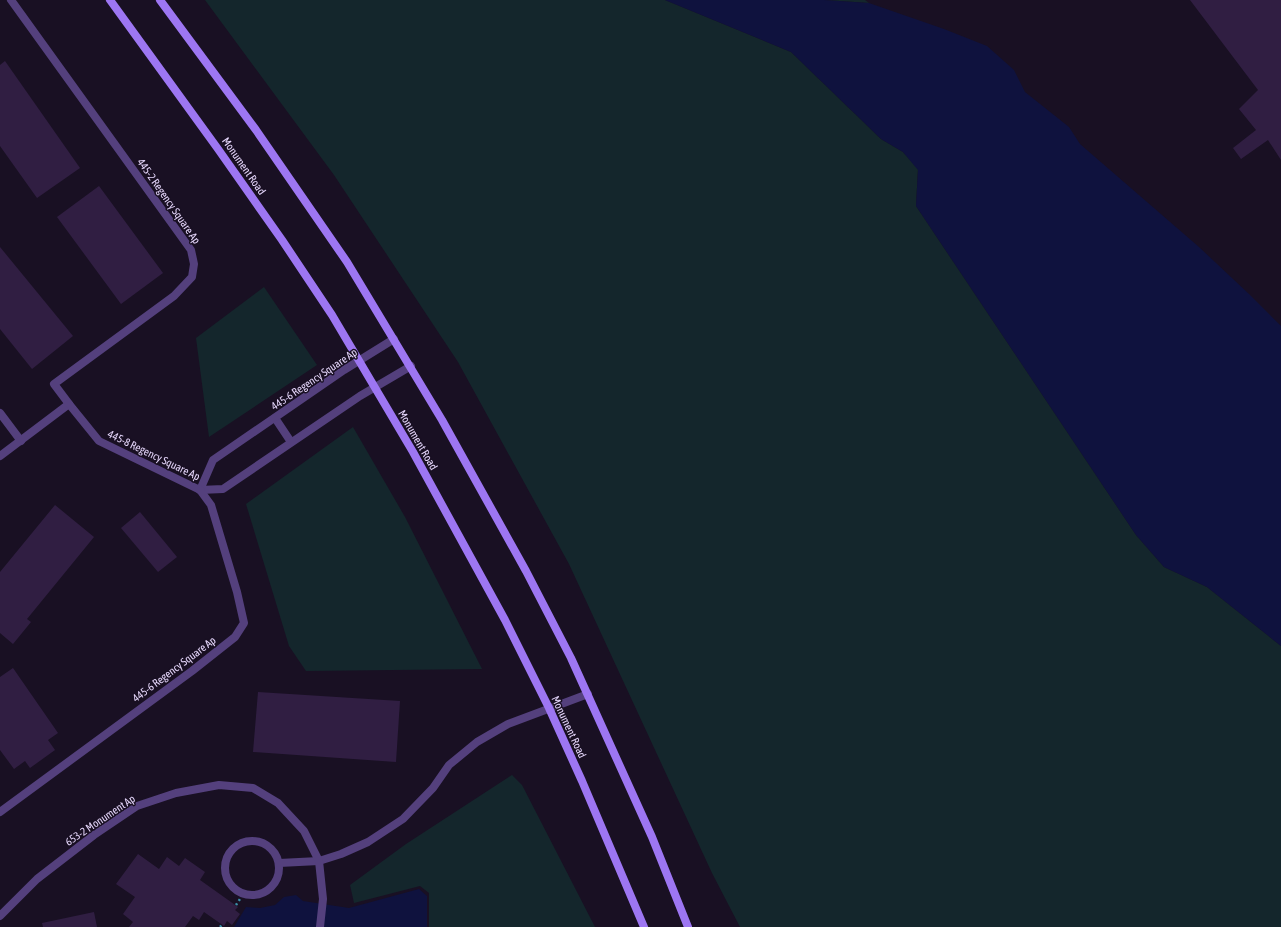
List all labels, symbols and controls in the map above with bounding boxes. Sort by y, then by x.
street label: Monument Road [220,135,268,197]
street label: 445-2 Regency Square Ap [135,156,203,246]
street label: 445-6 Regency Square Ap [269,346,359,412]
street label: Monument Road [396,408,440,472]
street label: 445-8 Regency Square Ap [106,427,202,483]
street label: 445-6 Regency Square Ap [130,634,218,704]
street label: Monument Road [549,694,589,760]
street label: 653-2 Monument Ap [63,792,137,848]

